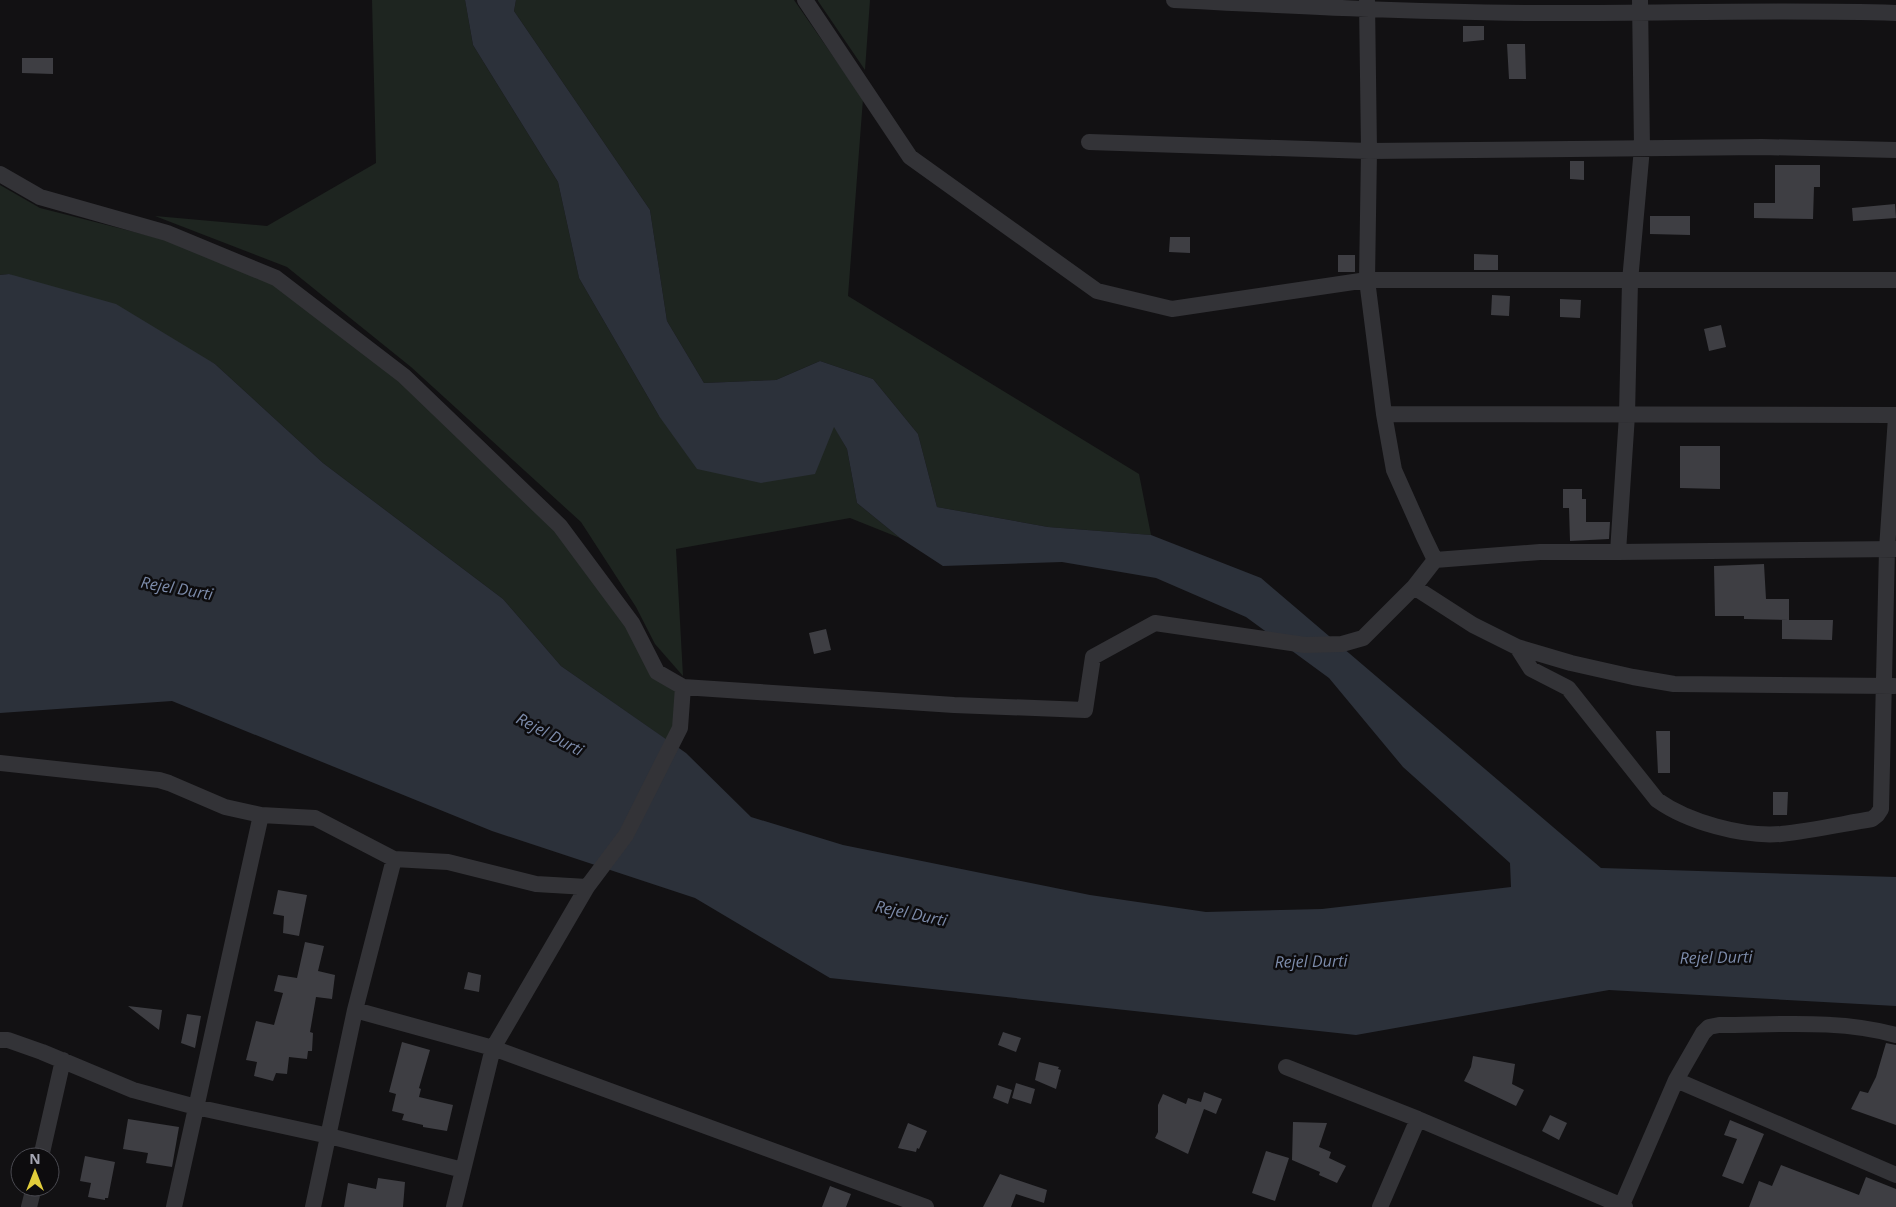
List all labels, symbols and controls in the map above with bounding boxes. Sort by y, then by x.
water label: Rejel Durti [139,571,216,605]
water label: Rejel Durti [513,707,588,761]
water label: Rejel Durti [873,895,950,932]
water label: Rejel Durti [1679,945,1754,969]
water label: Rejel Durti [1274,949,1349,973]
north arrow [10,1147,60,1197]
text: N [29,1149,41,1168]

